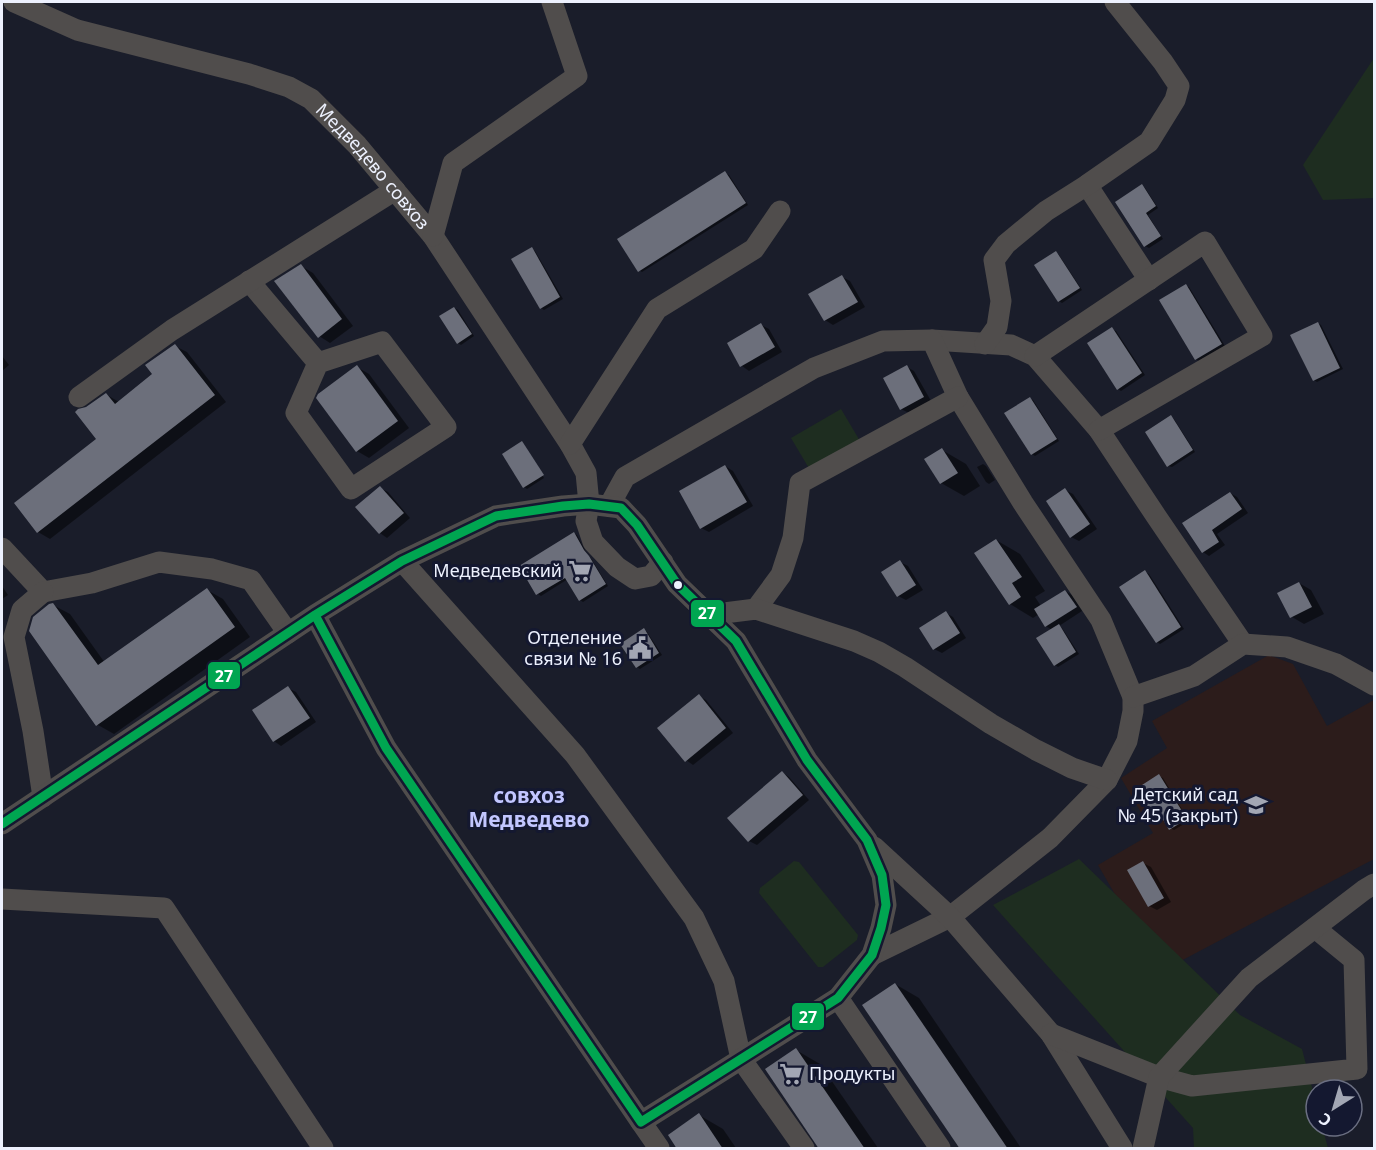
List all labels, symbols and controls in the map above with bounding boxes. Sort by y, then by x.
street label: Медведево совхоз [311,98,435,234]
place label: Медведевский [433,558,562,582]
supermarket icon: Медведевский [567,558,593,584]
unlabelled marker [672,579,684,591]
line badge: 27 [690,599,725,628]
text: 27 [698,602,716,624]
place label: Отделение связи № 16 [524,625,622,670]
public building icon: Отделение связи № 16 [627,635,653,661]
line badge: 27 [207,661,241,690]
text: 27 [215,665,233,687]
district label: совхоз Медведево [468,781,590,833]
place label: Детский сад № 45 (закрыт) [1118,782,1238,827]
school or university icon: Детский сад № 45 (закрыт) [1243,792,1269,818]
line badge: 27 [791,1002,825,1031]
text: 27 [799,1006,817,1028]
supermarket icon: Продукты [778,1061,804,1087]
place label: Продукты [809,1061,895,1085]
north arrow [1304,1078,1364,1138]
text: С [1314,1108,1336,1132]

